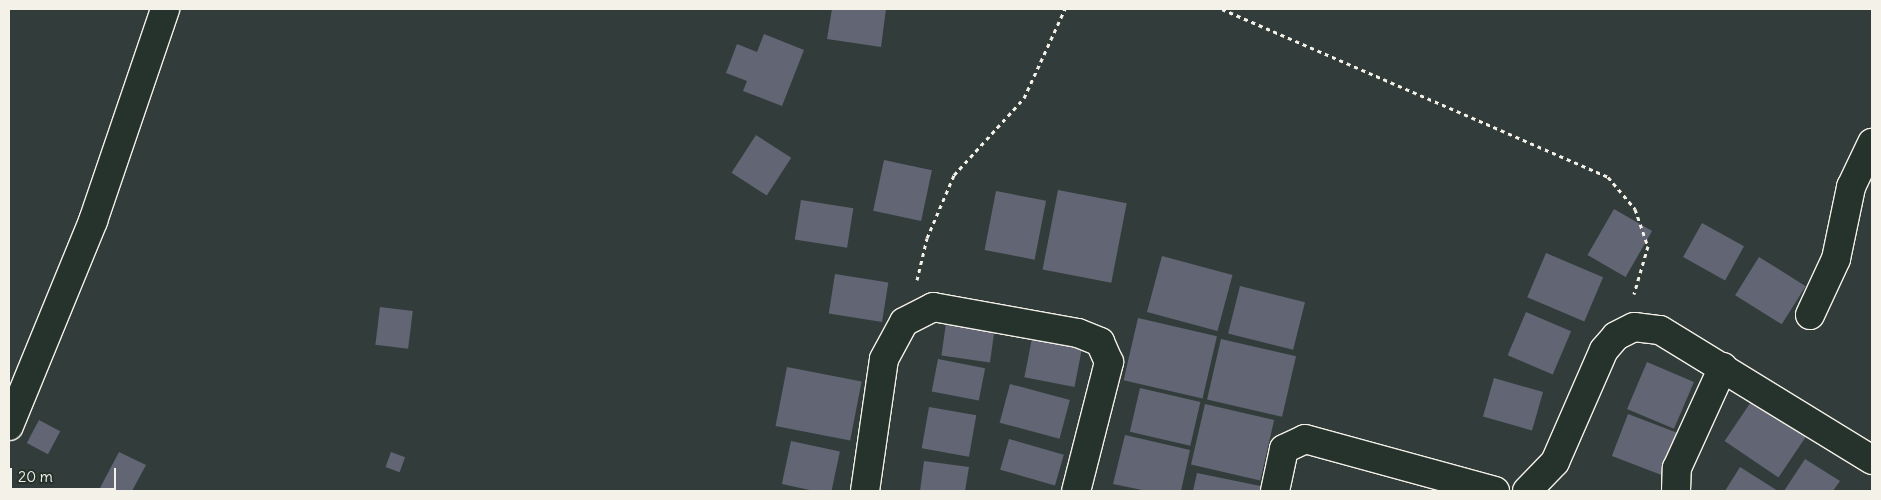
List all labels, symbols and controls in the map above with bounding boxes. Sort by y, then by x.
scale bar [12,458,119,490]
text: 20 m [18,467,53,486]

